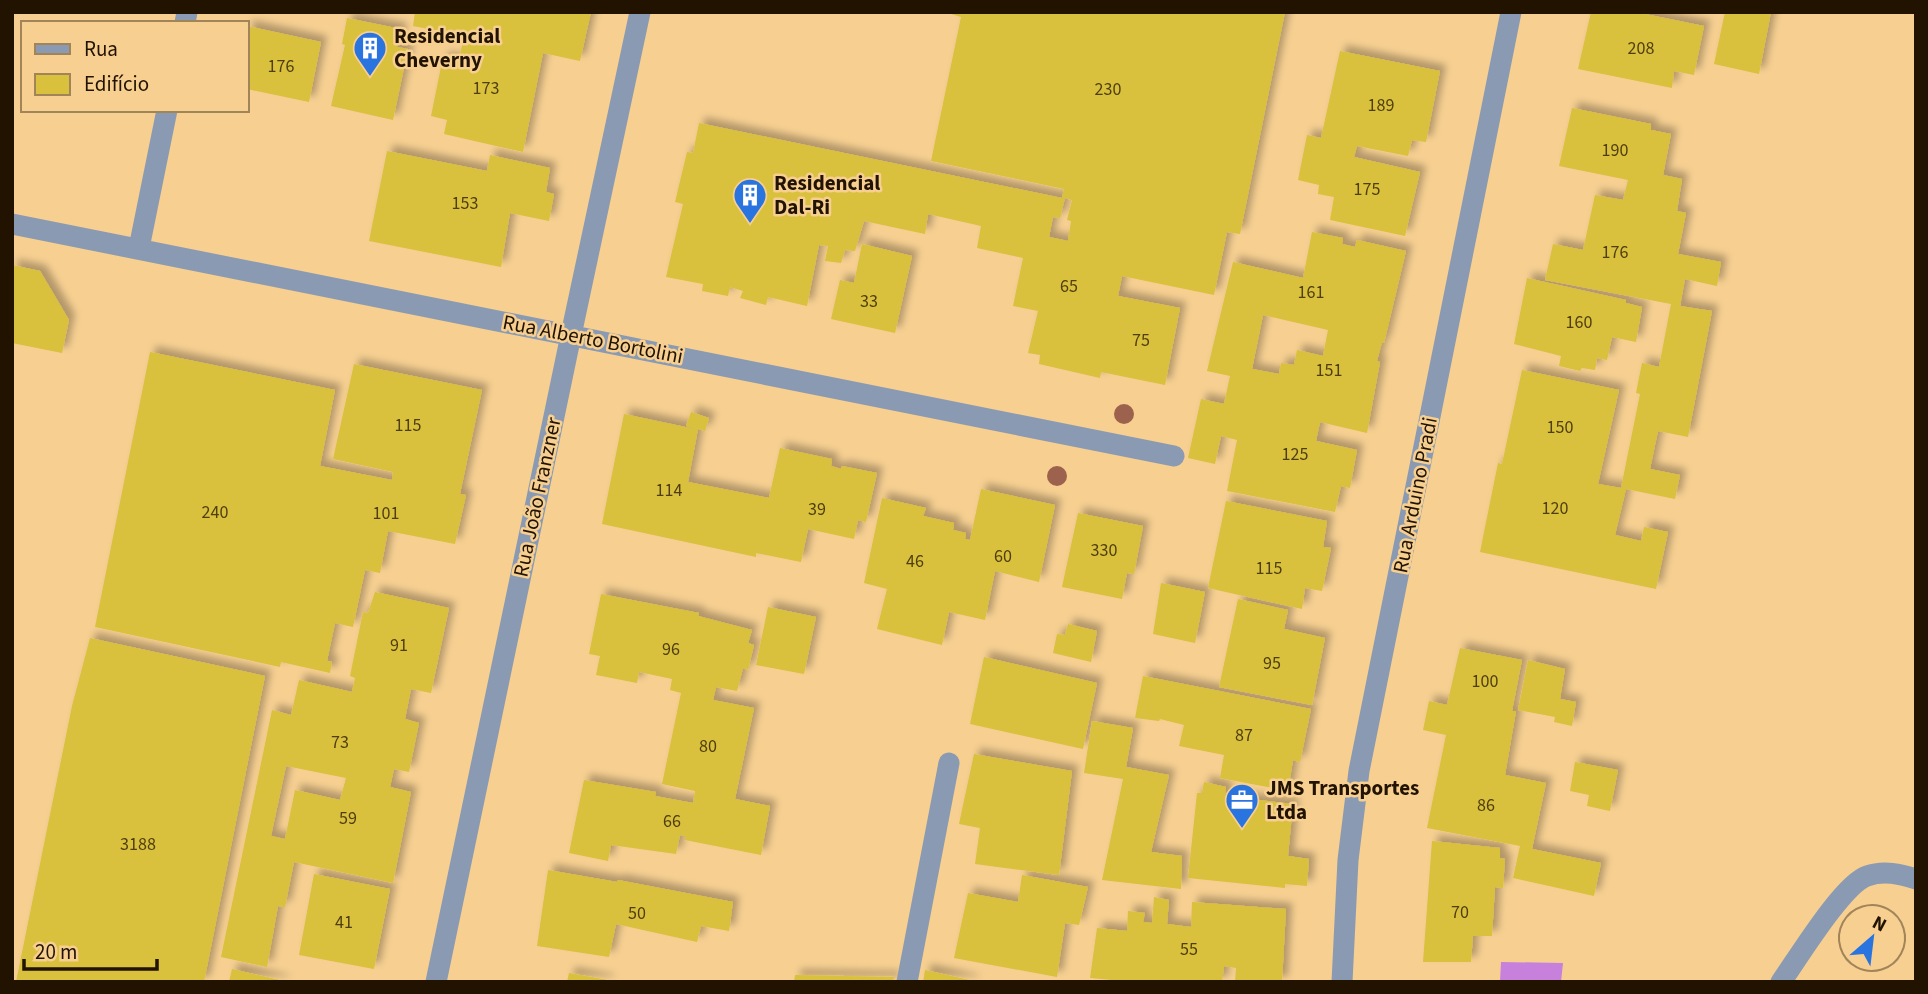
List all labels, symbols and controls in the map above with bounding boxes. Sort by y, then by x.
legend [21,21,248,112]
place label: Residencial Cheverny [394,21,500,75]
building icon: Residencial Cheverny [351,29,389,78]
text: Rua [84,34,118,64]
house number: 208 [1628,36,1654,61]
house number: 176 [268,54,294,79]
text: Edifício [84,69,149,99]
house number: 173 [473,76,499,101]
house number: 230 [1095,77,1121,102]
house number: 189 [1368,93,1394,118]
house number: 190 [1602,138,1628,163]
place label: Residencial Dal-Ri [774,168,880,222]
building icon: Residencial Dal-Ri [731,176,769,225]
house number: 175 [1354,177,1380,202]
house number: 153 [452,191,478,216]
house number: 176 [1602,240,1628,265]
house number: 65 [1060,274,1078,299]
house number: 161 [1298,280,1324,305]
house number: 33 [860,289,878,314]
street label: Rua Alberto Bortolini [500,307,686,371]
house number: 160 [1566,310,1592,335]
house number: 75 [1132,328,1150,353]
house number: 151 [1316,358,1342,383]
house number: 115 [395,413,421,438]
street label: Rua João Franzner [505,414,569,580]
street label: Rua Arduino Pradi [1385,415,1445,575]
house number: 150 [1547,415,1573,440]
house number: 125 [1282,442,1308,467]
house number: 114 [656,478,682,503]
house number: 120 [1542,496,1568,521]
house number: 39 [808,497,826,522]
house number: 240 [202,500,228,525]
house number: 101 [373,501,399,526]
house number: 330 [1091,538,1117,563]
house number: 60 [994,544,1012,569]
house number: 46 [906,549,924,574]
house number: 115 [1256,556,1282,581]
house number: 91 [390,633,408,658]
house number: 96 [662,637,680,662]
house number: 95 [1263,651,1281,676]
house number: 100 [1472,669,1498,694]
house number: 87 [1235,723,1253,748]
house number: 73 [331,730,349,755]
house number: 80 [699,734,717,759]
place label: JMS Transportes Ltda [1266,773,1419,827]
office icon: JMS Transportes Ltda [1223,781,1261,830]
house number: 86 [1477,793,1495,818]
house number: 59 [339,806,357,831]
house number: 66 [663,809,681,834]
house number: 3188 [120,832,156,857]
house number: 70 [1451,900,1469,925]
house number: 50 [628,901,646,926]
north arrow [1837,903,1907,973]
text: N [1867,909,1891,939]
house number: 41 [335,910,353,935]
scale bar [24,928,158,972]
text: 20 m [35,937,77,967]
house number: 55 [1180,937,1198,962]

